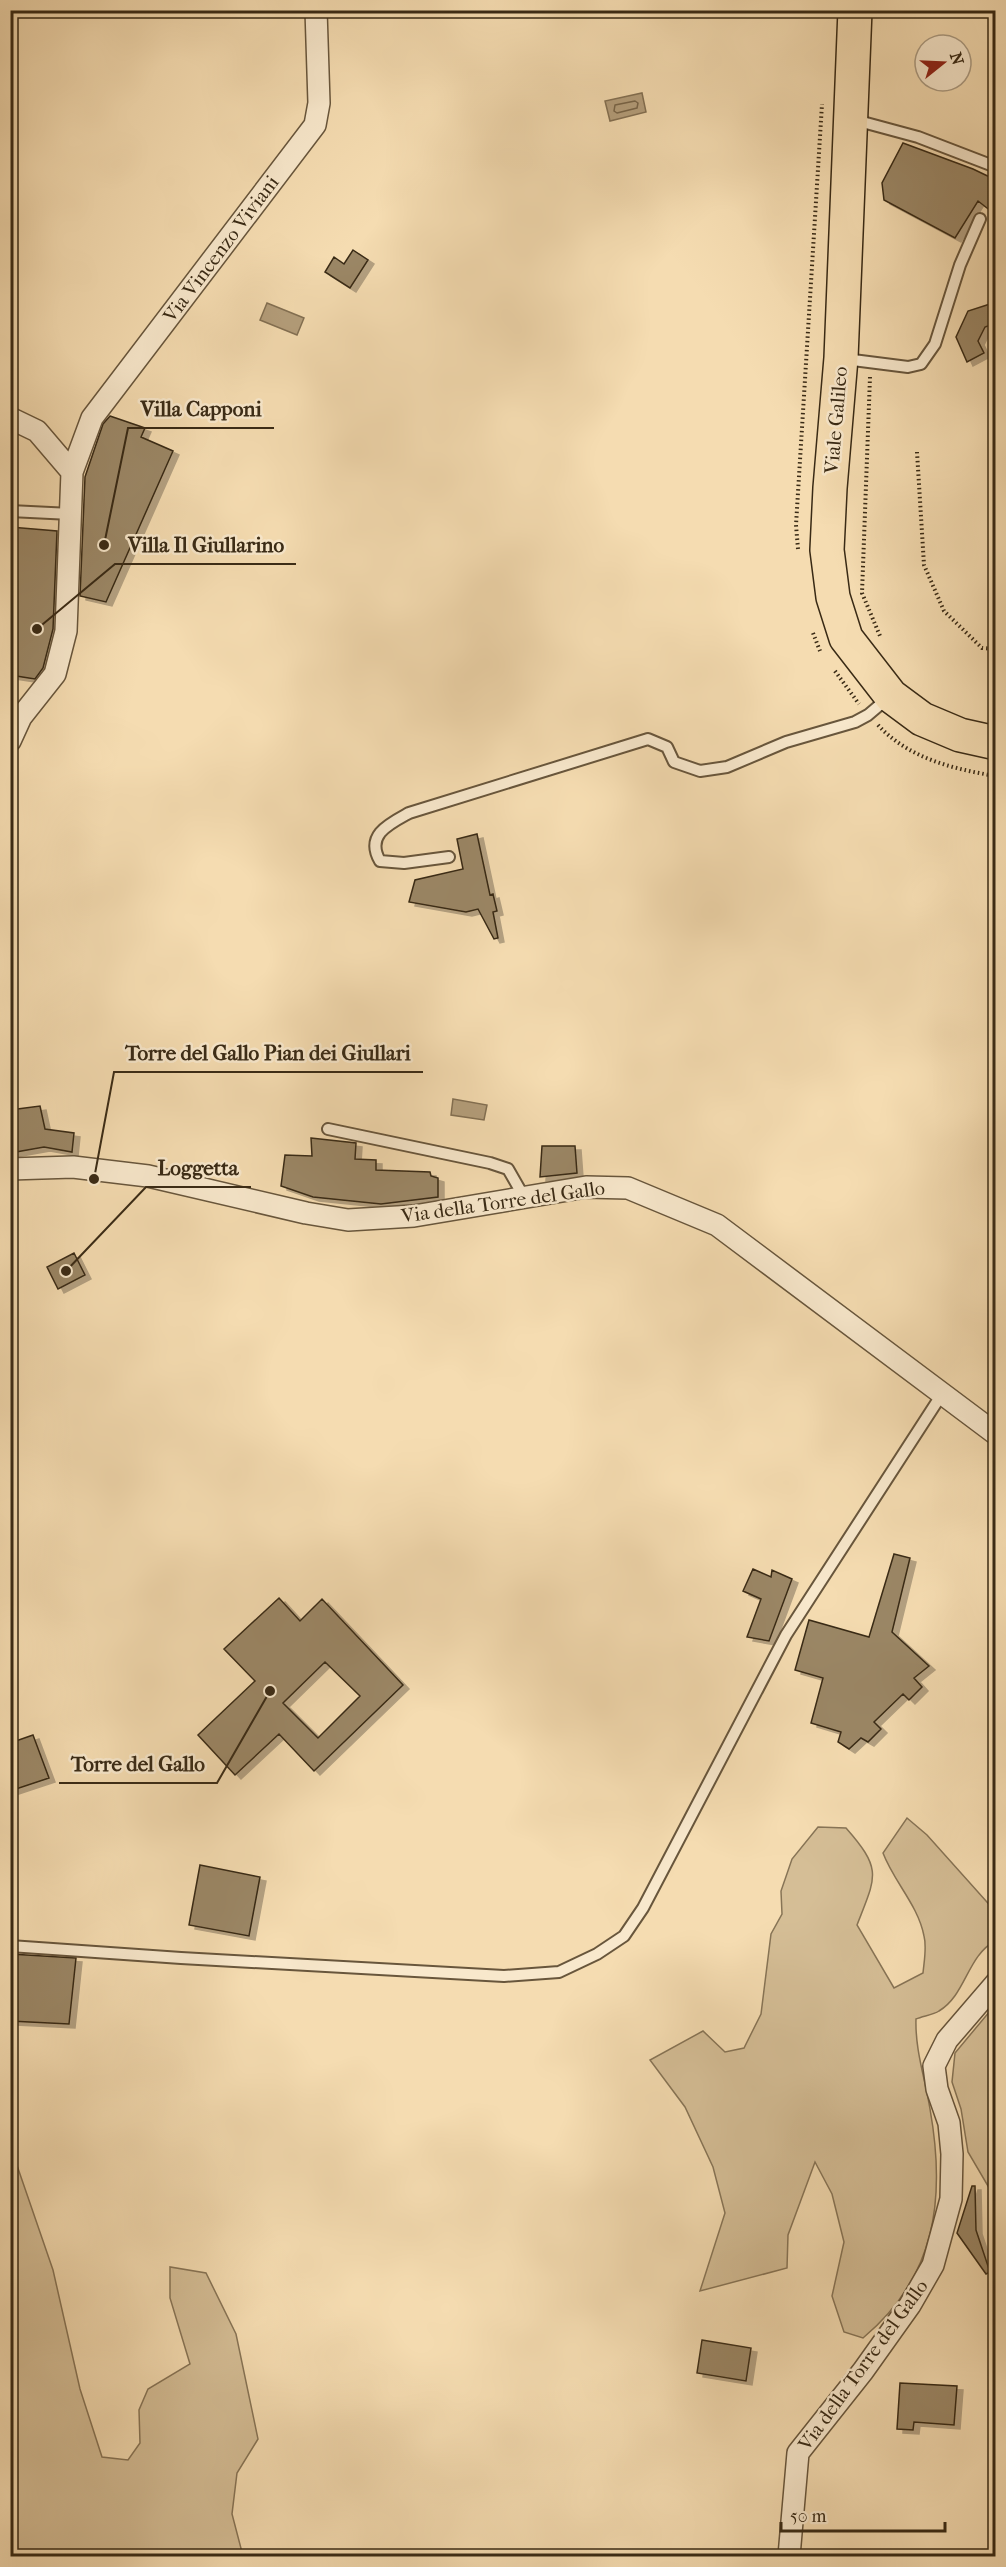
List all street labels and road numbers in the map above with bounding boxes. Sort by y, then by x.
street label: Via Vincenzo Viviani [158,171,284,328]
street label: Viale Galileo [820,365,852,476]
street label: Via della Torre del Gallo [399,1176,606,1228]
street label: Via della Torre del Gallo [793,2275,933,2456]

